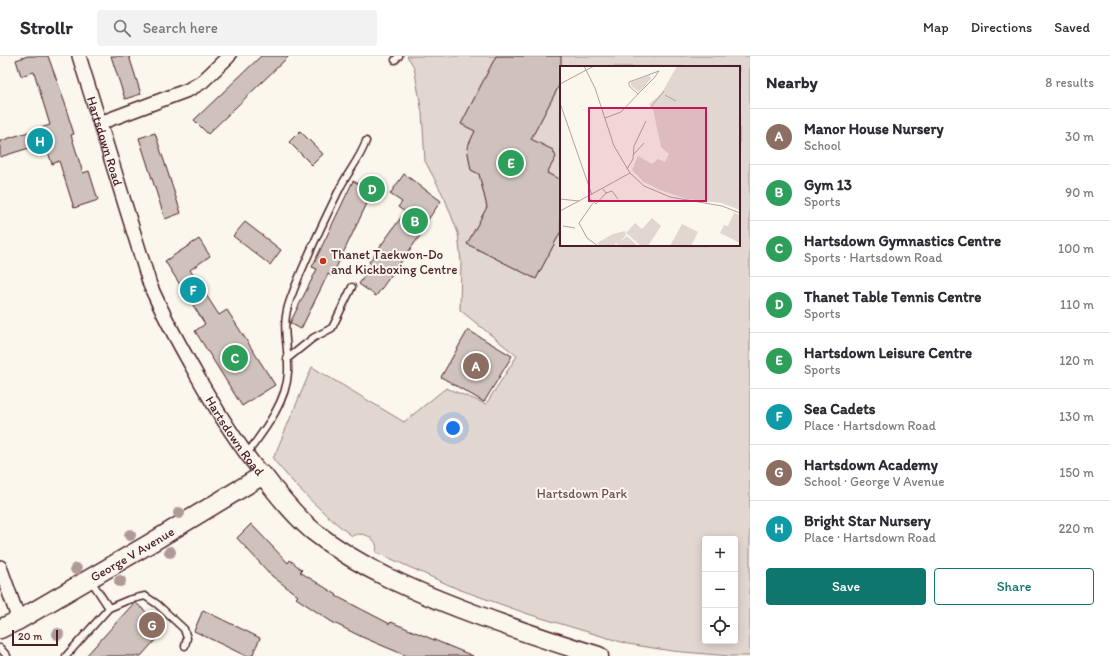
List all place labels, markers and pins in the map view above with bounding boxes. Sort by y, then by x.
pin: H [27,126,53,156]
pin: E [498,148,524,178]
pin: D [359,174,385,204]
pin: B [402,206,428,236]
place label: Thanet Taekwon-Do and Kickboxing Centre [331,247,457,277]
marker: Thanet Taekwon-Do and Kickboxing Centre [318,256,328,266]
pin: F [180,275,206,305]
pin: C [222,343,248,373]
pin: A [463,351,489,381]
pin: G [139,610,165,640]

